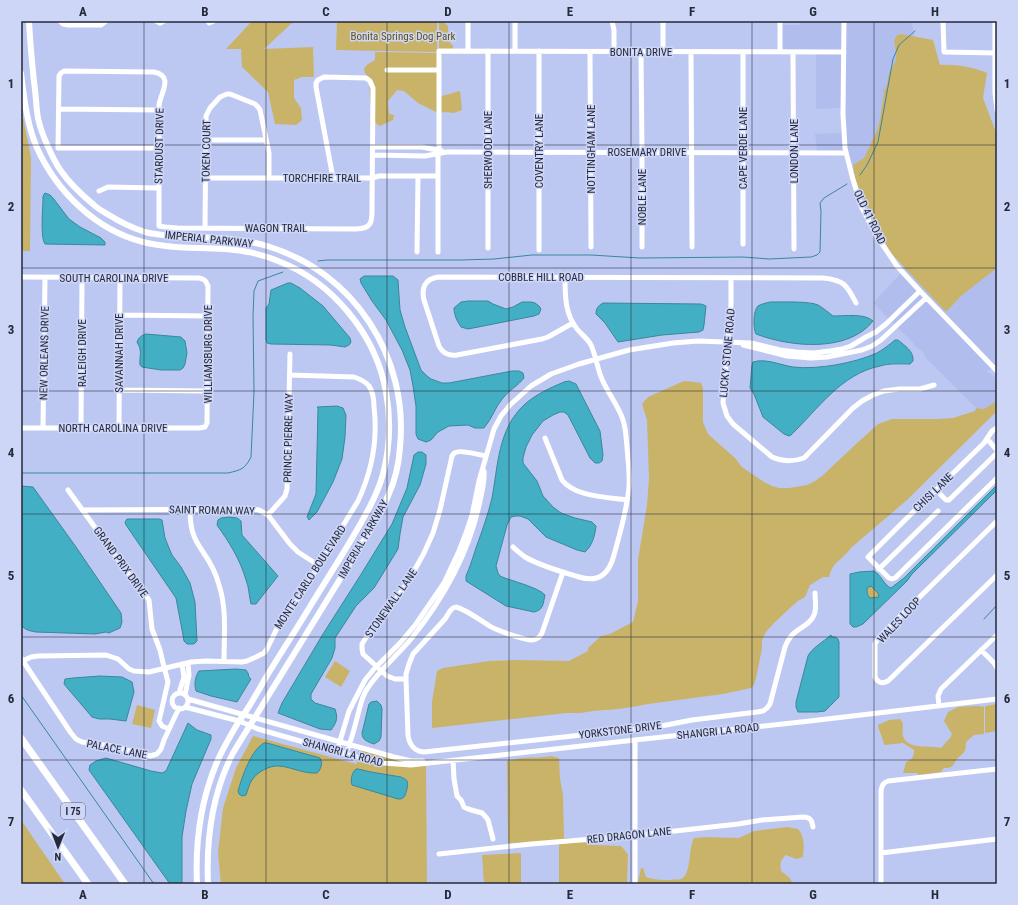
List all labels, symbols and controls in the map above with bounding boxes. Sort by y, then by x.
text: A [79,4,87,19]
text: B [201,4,209,19]
text: C [322,4,330,19]
text: D [444,4,452,19]
text: E [567,4,574,19]
text: F [689,4,695,19]
text: G [809,4,817,19]
text: H [931,4,939,19]
park label: Bonita Springs Dog Park [350,30,456,43]
street label: BONITA DRIVE [610,46,673,59]
text: 1 [8,76,14,91]
text: 1 [1004,76,1010,91]
street label: NOTTINGHAM LANE [585,104,598,193]
street label: CAPE VERDE LANE [737,106,750,189]
street label: STARDUST DRIVE [152,107,167,184]
street label: SHERWOOD LANE [482,110,495,189]
street label: COVENTRY LANE [533,113,546,188]
street label: LONDON LANE [788,118,801,183]
street label: TOKEN COURT [199,119,214,183]
street label: ROSEMARY DRIVE [608,146,687,159]
street label: NOBLE LANE [636,168,649,225]
street label: TORCHFIRE TRAIL [283,172,361,185]
street label: OLD 41 ROAD [851,188,888,247]
text: 2 [8,199,15,214]
text: 2 [1004,199,1011,214]
street label: WAGON TRAIL [245,222,307,235]
street label: IMPERIAL PARKWAY [164,228,254,251]
street label: COBBLE HILL ROAD [498,271,584,284]
street label: SOUTH CAROLINA DRIVE [60,272,169,285]
street label: WILLIAMSBURG DRIVE [202,304,215,403]
street label: NEW ORLEANS DRIVE [37,305,52,400]
street label: LUCKY STONE ROAD [717,308,738,398]
street label: SAVANNAH DRIVE [113,313,126,393]
street label: RALEIGH DRIVE [76,318,89,387]
text: 3 [8,322,14,337]
text: 3 [1004,322,1010,337]
street label: PRINCE PIERRE WAY [281,393,296,483]
street label: NORTH CAROLINA DRIVE [58,422,168,435]
text: 4 [8,445,15,460]
text: 4 [1004,445,1011,460]
street label: CHISI LANE [911,470,956,515]
street label: IMPERIAL PARKWAY [336,497,391,581]
street label: SAINT ROMAN WAY [169,503,255,518]
street label: MONTE CARLO BOULEVARD [272,523,349,632]
street label: GRAND PRIX DRIVE [91,524,151,601]
street label: STONEWALL LANE [363,566,420,640]
text: 5 [8,568,15,583]
text: 5 [1004,568,1011,583]
street label: WALES LOOP [875,595,924,646]
text: 6 [8,691,15,706]
text: 6 [1004,691,1011,706]
street label: YORKSTONE DRIVE [578,719,663,742]
street label: SHANGRI LA ROAD [676,721,760,742]
street label: SHANGRI LA ROAD [301,736,384,769]
street label: PALACE LANE [85,737,149,762]
road number: I 75 [61,803,85,819]
text: 7 [8,814,15,829]
text: 7 [1004,814,1011,829]
street label: RED DRAGON LANE [586,825,672,846]
north arrow [38,827,78,867]
text: N [54,850,61,863]
text: A [79,887,87,902]
text: B [201,887,209,902]
text: C [322,887,330,902]
text: D [444,887,452,902]
text: E [567,887,574,902]
text: F [689,887,695,902]
text: G [809,887,817,902]
text: H [931,887,939,902]

